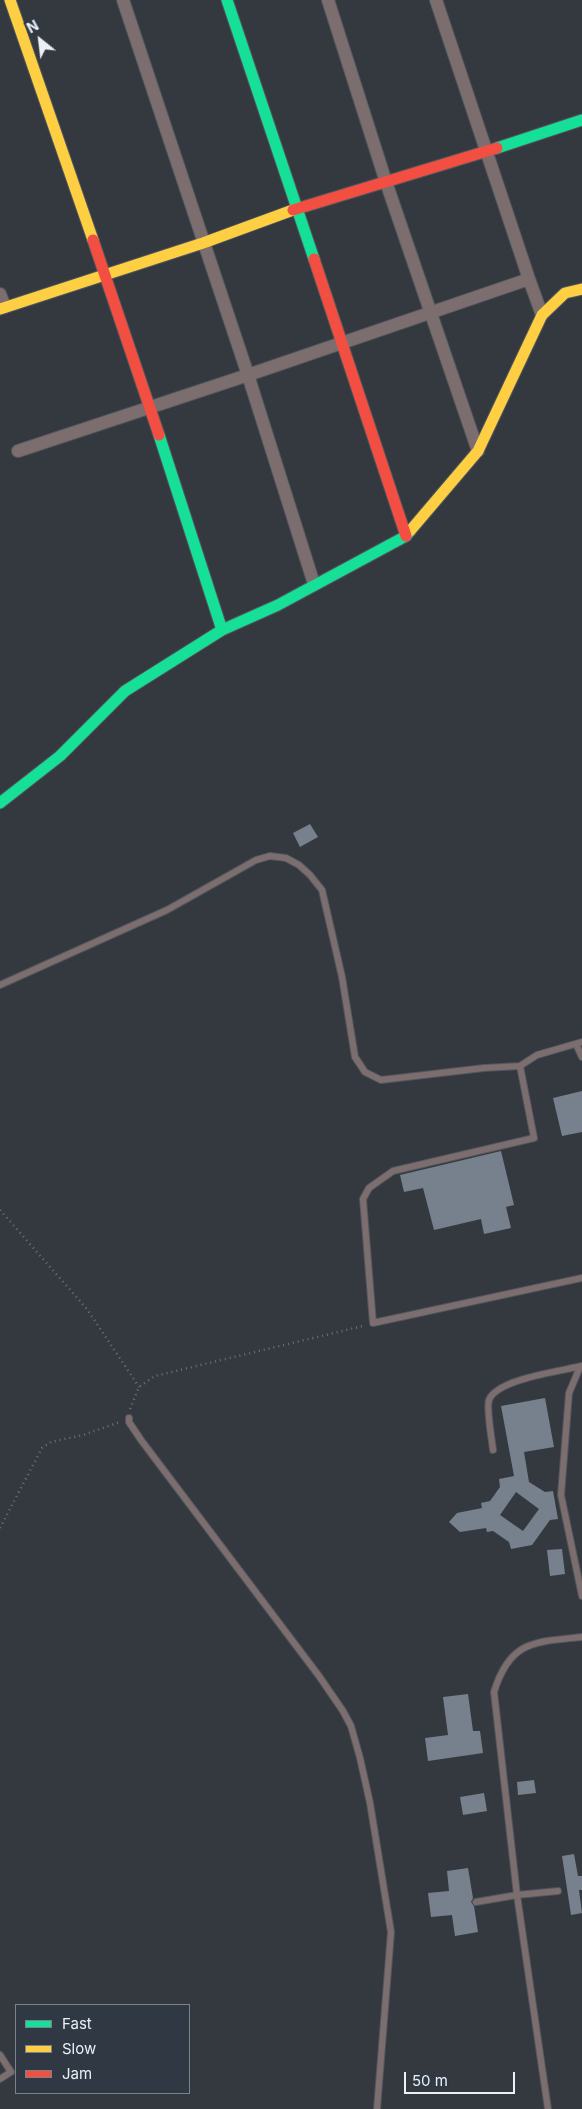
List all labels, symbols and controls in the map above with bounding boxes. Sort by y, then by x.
north arrow [15,15,65,65]
text: N [24,16,41,36]
legend [15,2004,190,2094]
text: Fast [62,2014,92,2033]
text: Slow [62,2039,96,2058]
scale bar [407,2062,518,2094]
text: Jam [62,2064,92,2083]
text: 50 m [412,2071,448,2090]

